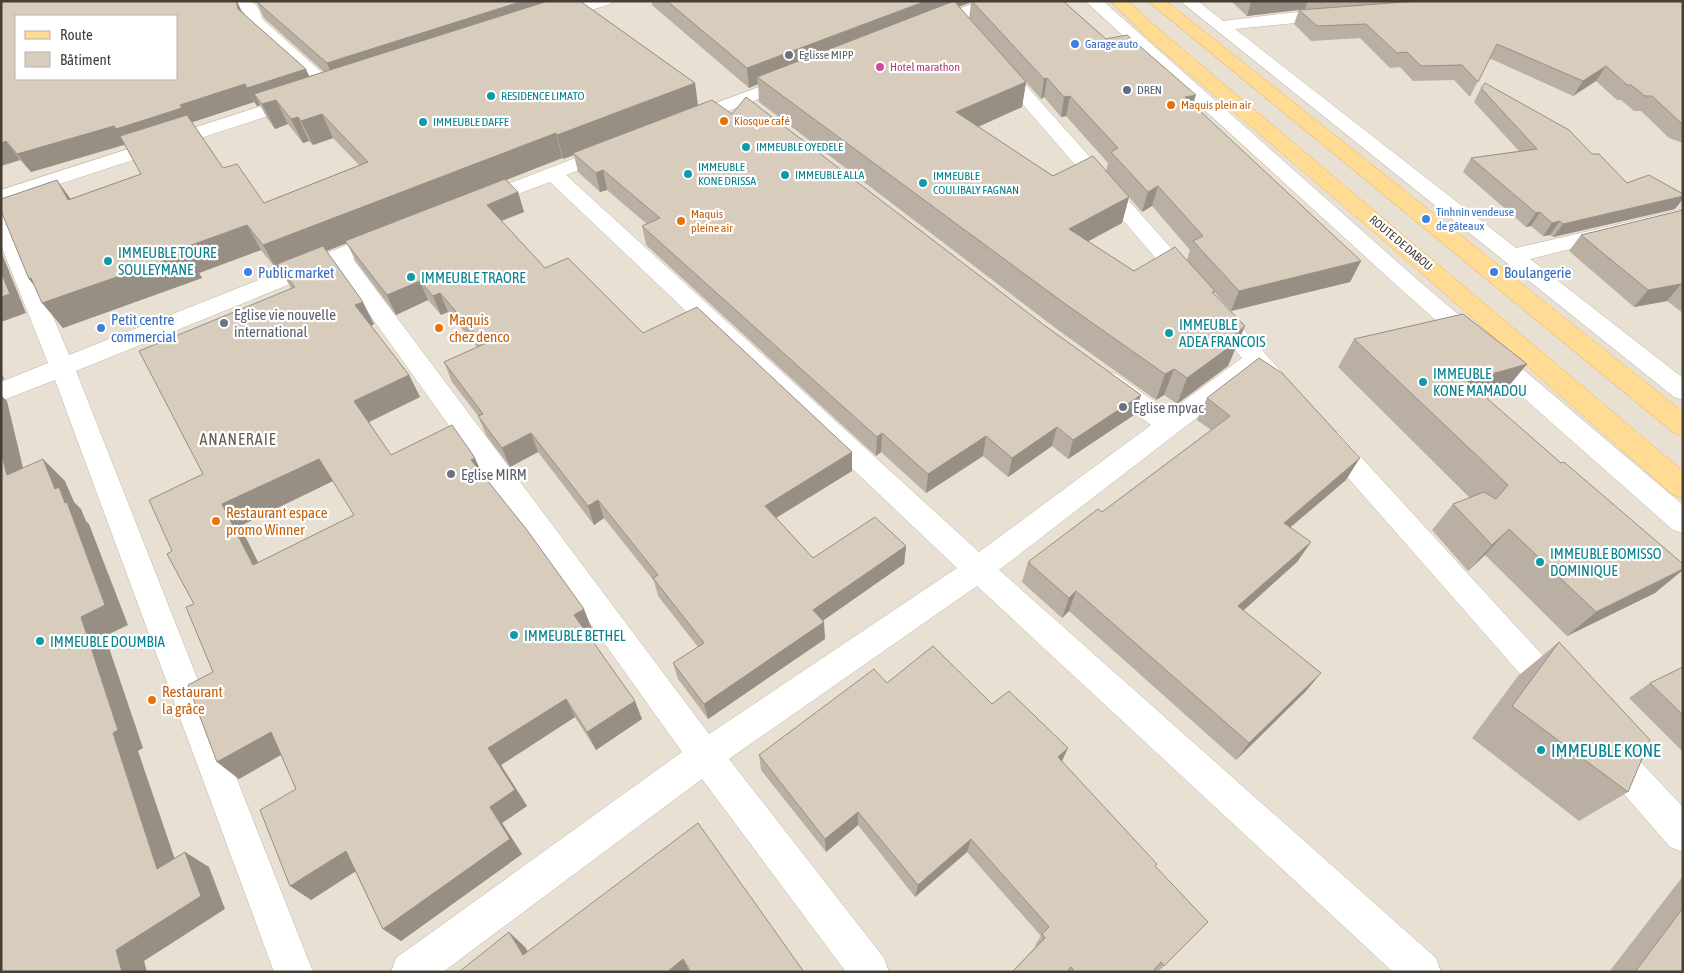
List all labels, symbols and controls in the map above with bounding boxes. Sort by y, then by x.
legend [15,15,178,80]
text: Route [60,26,93,43]
place label: Garage auto [1085,37,1139,51]
marker: Garage auto [1069,38,1081,50]
place label: Eglisse MIPP [799,48,854,62]
marker: Eglisse MIPP [783,49,795,61]
text: Bâtiment [60,51,111,68]
place label: Hotel marathon [890,60,960,74]
marker: Hotel marathon [874,61,886,73]
place label: DREN [1137,83,1162,97]
marker: DREN [1121,84,1133,96]
place label: RESIDENCE LIMATO [501,89,584,103]
marker: RESIDENCE LIMATO [485,90,497,102]
place label: Maquis plein air [1181,98,1252,112]
marker: Maquis plein air [1165,99,1177,111]
place label: Kiosque café [734,114,790,128]
place label: IMMEUBLE DAFFE [433,115,509,129]
marker: Kiosque café [718,115,730,127]
marker: IMMEUBLE DAFFE [417,116,429,128]
place label: IMMEUBLE OYEDELE [756,140,843,154]
marker: IMMEUBLE OYEDELE [740,141,752,153]
place label: IMMEUBLE KONE DRISSA [698,160,756,188]
marker: IMMEUBLE KONE DRISSA [682,168,694,180]
place label: IMMEUBLE ALLA [795,168,865,182]
marker: IMMEUBLE ALLA [779,169,791,181]
place label: IMMEUBLE COULIBALY FAGNAN [933,169,1019,197]
marker: IMMEUBLE COULIBALY FAGNAN [917,177,929,189]
place label: Tinhnin vendeuse de gâteaux [1436,205,1514,233]
place label: Maquis pleine air [691,207,733,235]
street label: ROUTE DE DABOU [1367,213,1435,273]
marker: Tinhnin vendeuse de gâteaux [1420,213,1432,225]
marker: Maquis pleine air [675,215,687,227]
place label: IMMEUBLE TOURE SOULEYMANE [118,244,217,278]
marker: IMMEUBLE TOURE SOULEYMANE [102,255,114,267]
place label: Public market [258,264,334,281]
place label: Boulangerie [1504,264,1571,281]
marker: Public market [242,266,254,278]
marker: Boulangerie [1488,266,1500,278]
place label: IMMEUBLE TRAORE [421,269,526,286]
marker: IMMEUBLE TRAORE [405,271,417,283]
place label: Eglise vie nouvelle international [234,306,336,340]
place label: Petit centre commercial [111,311,176,345]
place label: Maquis chez denco [449,311,510,345]
place label: IMMEUBLE ADEA FRANCOIS [1179,316,1266,350]
marker: Eglise vie nouvelle international [218,317,230,329]
marker: Petit centre commercial [95,322,107,334]
marker: Maquis chez denco [433,322,445,334]
marker: IMMEUBLE ADEA FRANCOIS [1163,327,1175,339]
place label: IMMEUBLE KONE MAMADOU [1433,365,1527,399]
marker: IMMEUBLE KONE MAMADOU [1417,376,1429,388]
place label: Eglise mpvac [1133,399,1204,416]
marker: Eglise mpvac [1117,401,1129,413]
district label: ANANERAIE [199,430,277,448]
place label: Eglise MIRM [461,466,527,483]
marker: Eglise MIRM [445,468,457,480]
place label: Restaurant espace promo Winner [226,504,328,538]
marker: Restaurant espace promo Winner [210,515,222,527]
place label: IMMEUBLE BOMISSO DOMINIQUE [1550,545,1662,579]
marker: IMMEUBLE BOMISSO DOMINIQUE [1534,556,1546,568]
place label: IMMEUBLE BETHEL [524,627,626,644]
marker: IMMEUBLE BETHEL [508,629,520,641]
place label: IMMEUBLE DOUMBIA [50,633,166,650]
marker: IMMEUBLE DOUMBIA [34,635,46,647]
place label: Restaurant la grâce [162,683,223,717]
marker: Restaurant la grâce [146,694,158,706]
place label: IMMEUBLE KONE [1551,740,1661,761]
marker: IMMEUBLE KONE [1535,744,1547,756]

